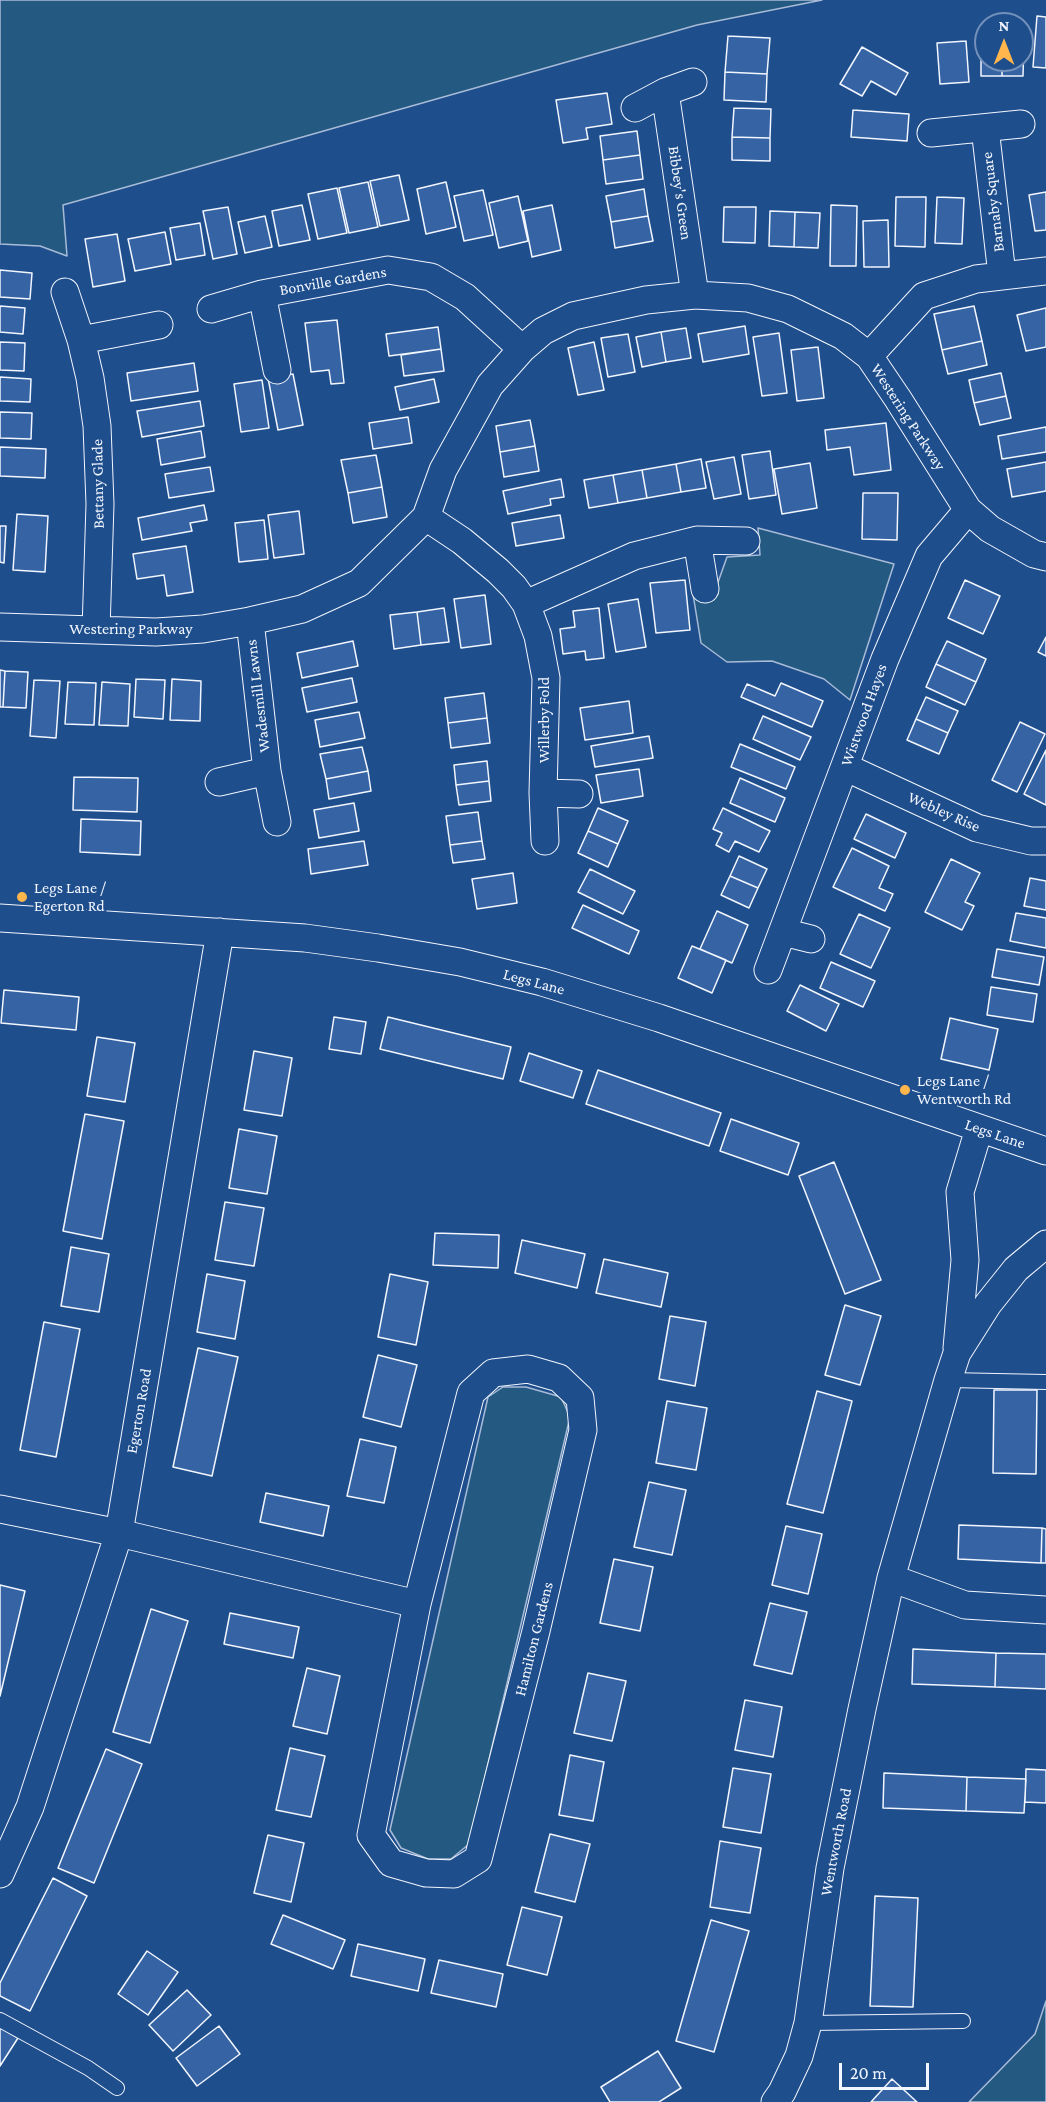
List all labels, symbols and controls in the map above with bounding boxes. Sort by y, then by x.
north arrow [974,12,1034,72]
text: N [999,17,1009,34]
street label: Bibbey's Green [664,145,696,241]
street label: Barnaby Square [977,151,1009,253]
street label: Bonville Gardens [278,262,388,300]
street label: Westering Parkway [866,360,950,474]
street label: Bettany Glade [88,439,108,529]
street label: Westering Parkway [69,619,193,639]
street label: Wadesmill Lawns [242,638,274,754]
street label: Wistwood Hayes [837,661,891,769]
street label: Willerby Fold [534,677,554,763]
street label: Webley Rise [905,788,983,836]
place label: Legs Lane / Egerton Rd [34,878,106,916]
marker: Legs Lane / Egerton Rd [15,890,29,904]
street label: Legs Lane [501,965,567,999]
place label: Legs Lane / Wentworth Rd [917,1071,1011,1109]
marker: Legs Lane / Wentworth Rd [898,1083,912,1097]
street label: Legs Lane [962,1115,1028,1153]
street label: Egerton Road [122,1367,156,1455]
street label: Hamilton Gardens [511,1580,557,1698]
street label: Wentworth Road [816,1786,856,1898]
scale bar [842,2051,932,2089]
text: 20 m [850,2063,887,2083]

